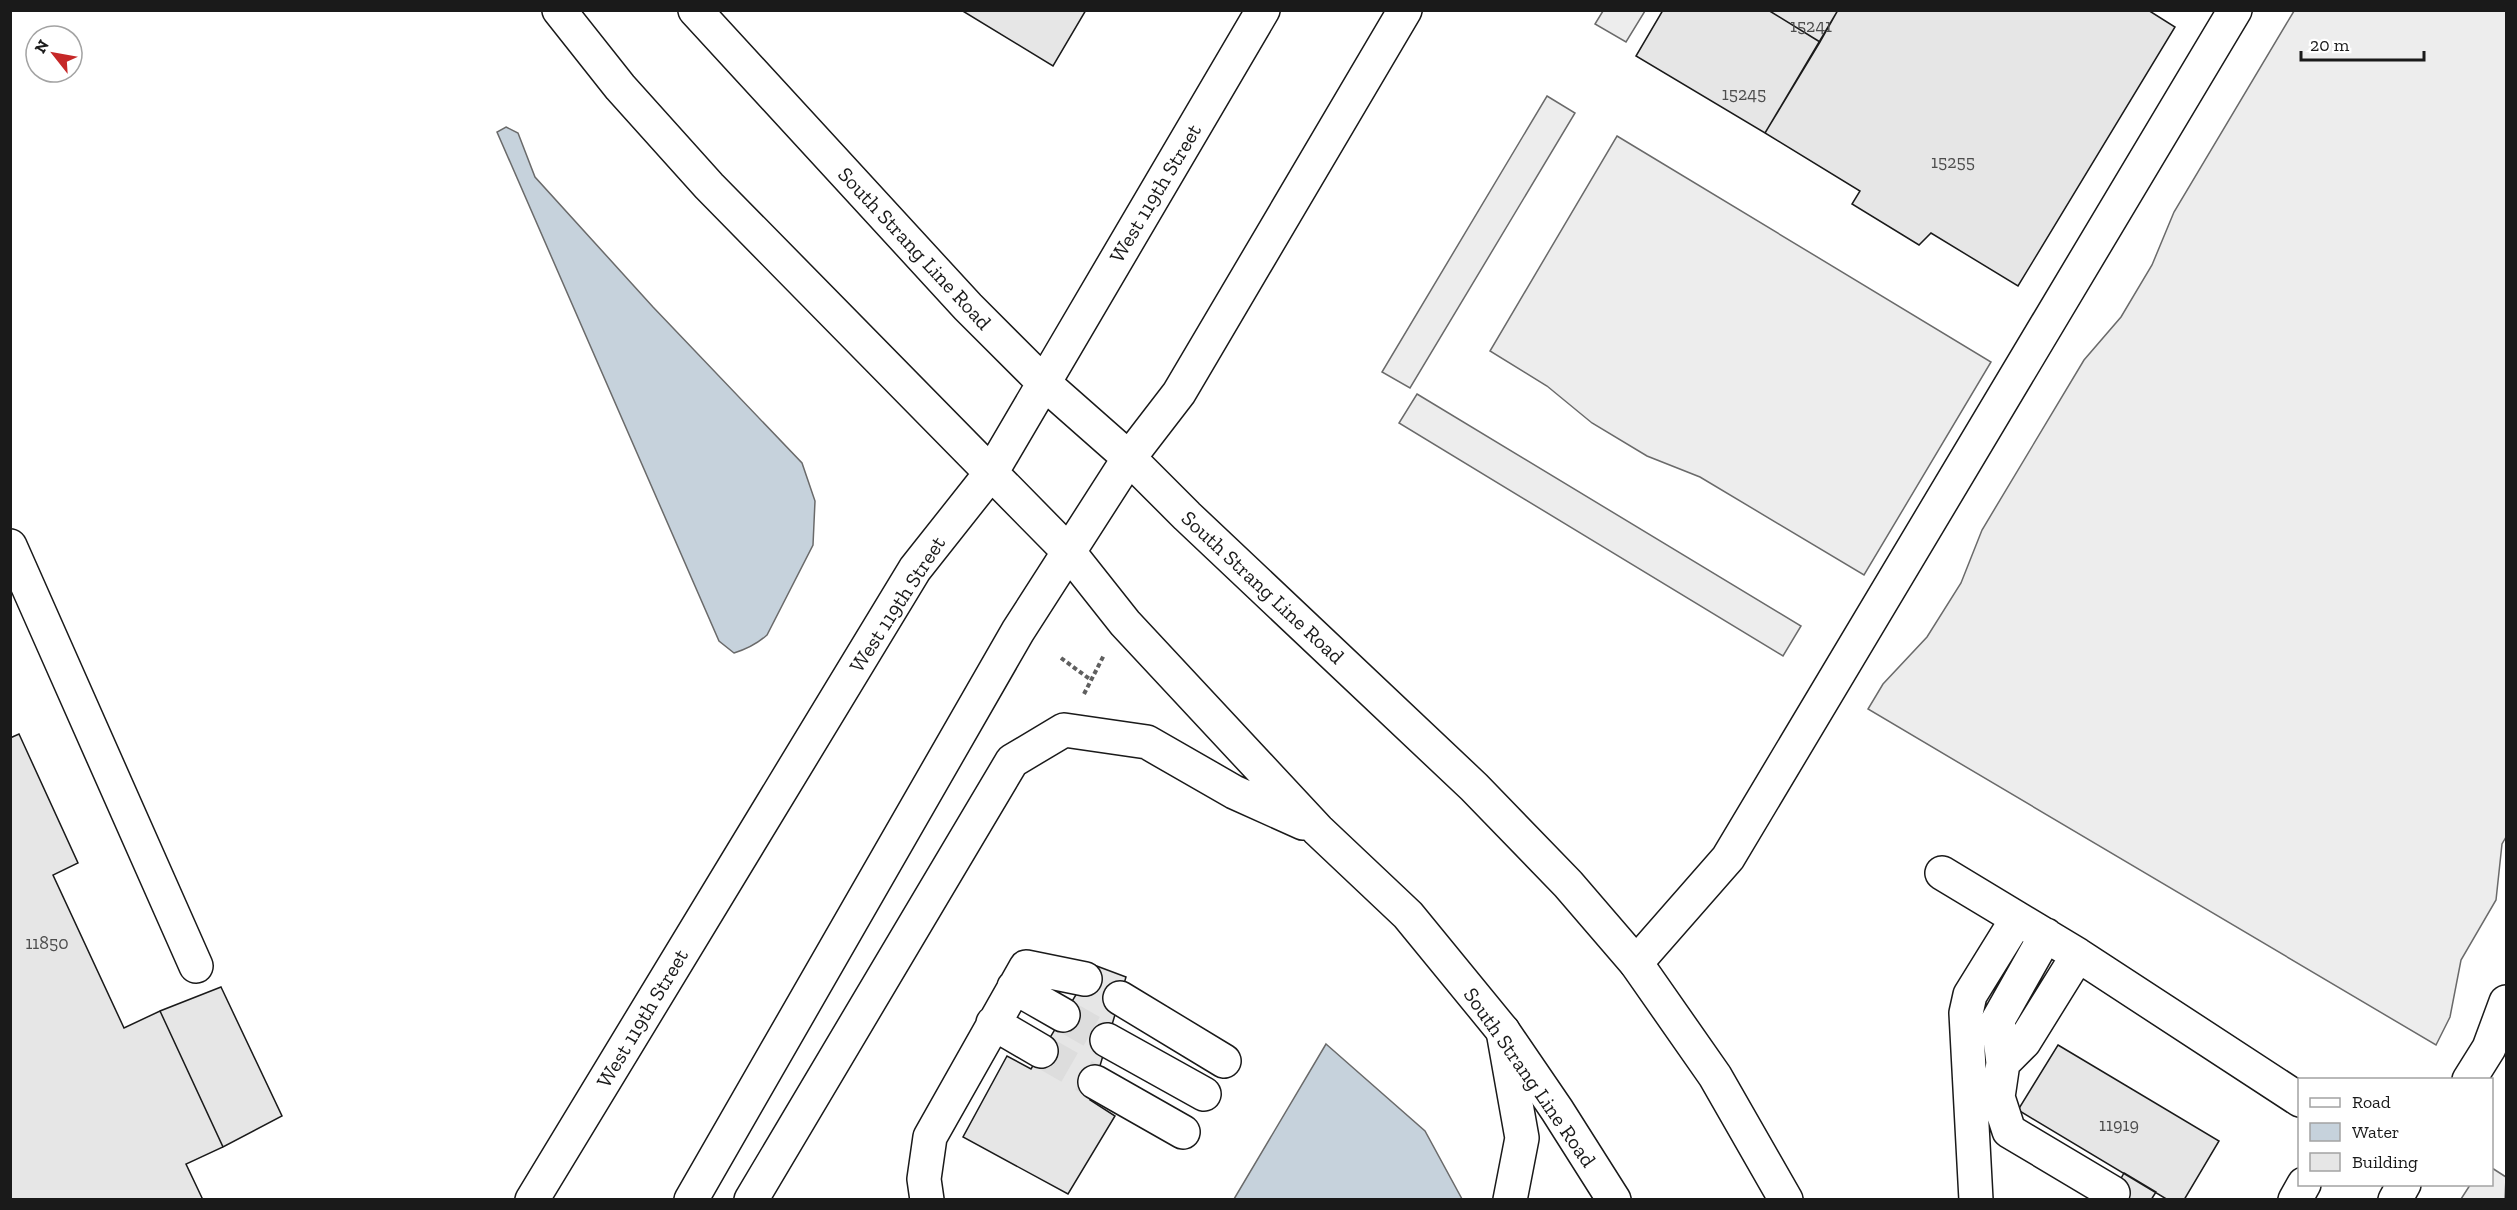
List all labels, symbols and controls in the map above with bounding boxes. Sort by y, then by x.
house number: 15241 [1790,15,1832,37]
north arrow [24,24,84,84]
scale bar [2301,24,2424,62]
text: 20 m [2310,34,2350,56]
text: N [30,36,53,57]
house number: 15245 [1722,83,1766,105]
street label: West 119th Street [1104,119,1206,267]
house number: 15255 [1931,151,1975,173]
street label: South Strang Line Road [833,161,997,335]
street label: South Strang Line Road [1176,505,1350,669]
street label: West 119th Street [844,531,950,677]
house number: 11850 [25,932,69,954]
street label: West 119th Street [591,944,693,1092]
street label: South Strang Line Road [1459,982,1602,1172]
legend [2298,1078,2493,1186]
text: Road [2352,1091,2391,1113]
house number: 11919 [2099,1114,2139,1136]
text: Water [2352,1121,2399,1143]
text: Building [2352,1151,2418,1173]

